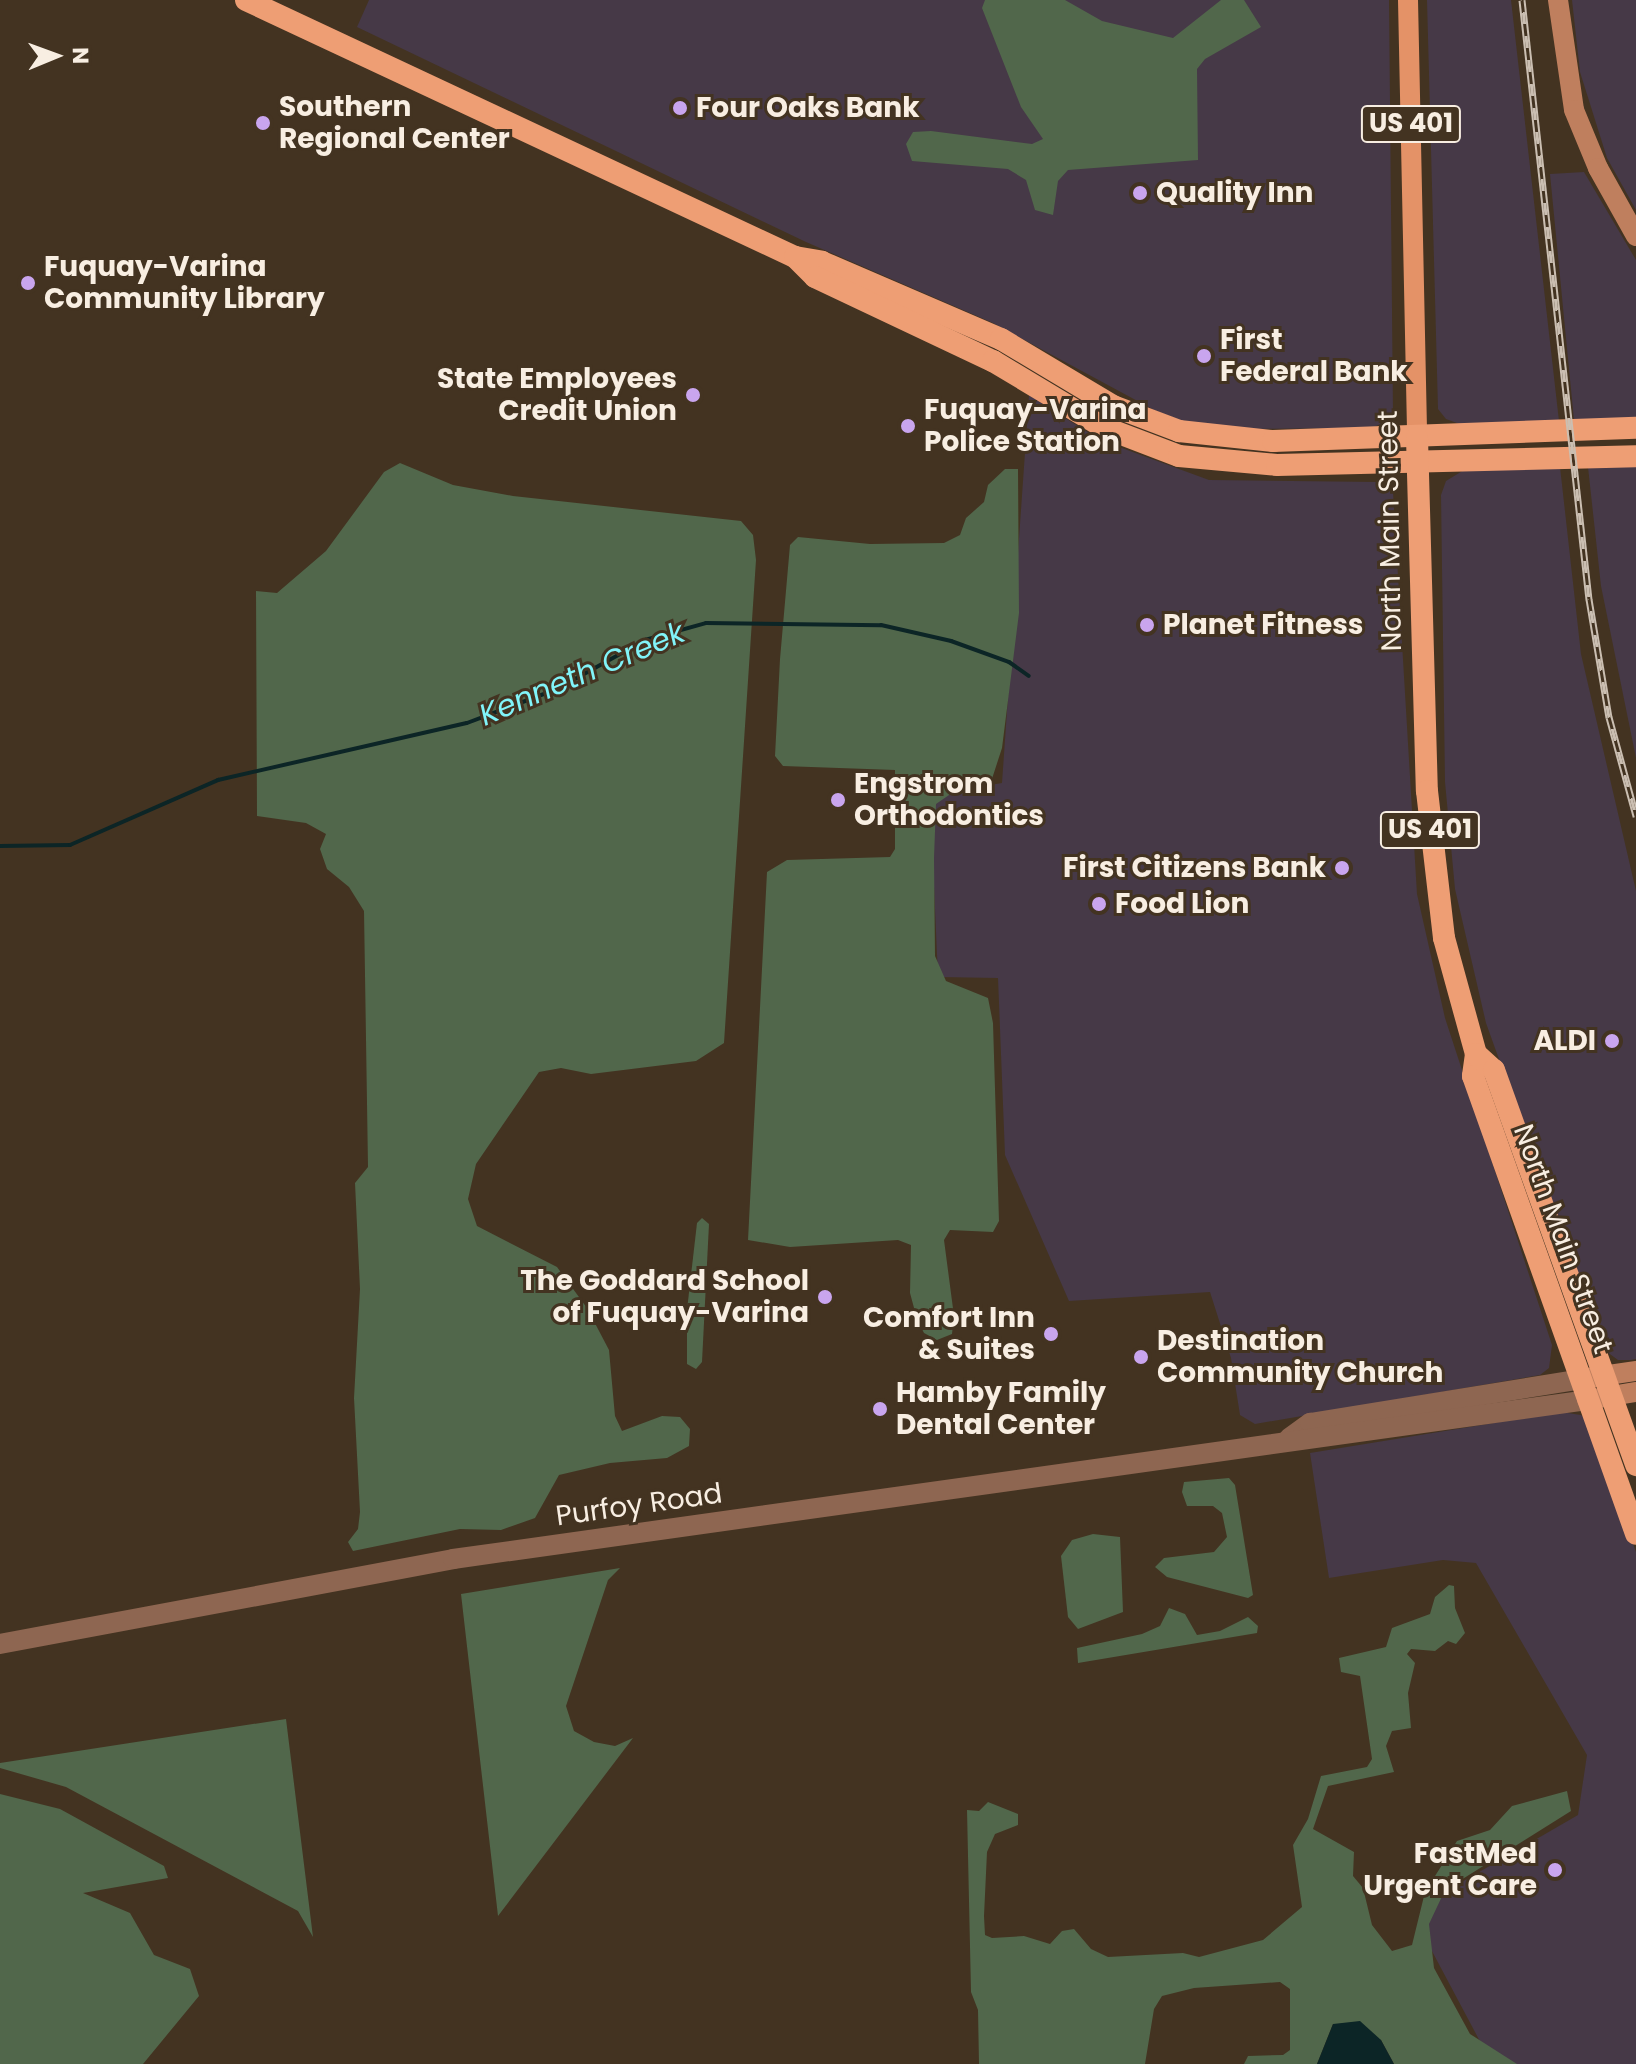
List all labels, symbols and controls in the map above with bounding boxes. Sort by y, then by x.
north arrow [16,16,96,96]
text: N [65,47,96,64]
place label: Southern Regional Center [279,90,510,156]
place label: Four Oaks Bank [696,91,919,125]
marker: Four Oaks Bank [671,99,689,117]
road number: US 401 [1359,102,1463,146]
marker: Southern Regional Center [254,114,272,132]
place label: Quality Inn [1156,176,1313,210]
marker: Quality Inn [1131,184,1149,202]
place label: Fuquay-Varina Community Library [44,250,325,316]
marker: Fuquay-Varina Community Library [19,274,37,292]
place label: First Federal Bank [1220,323,1408,389]
marker: First Federal Bank [1195,347,1213,365]
place label: State Employees Credit Union [437,362,677,428]
marker: State Employees Credit Union [684,386,702,404]
place label: Fuquay-Varina Police Station [924,393,1147,459]
street label: North Main Street [1371,410,1409,652]
marker: Fuquay-Varina Police Station [899,417,917,435]
place label: Planet Fitness [1163,608,1363,642]
water label: Kenneth Creek [474,615,690,733]
marker: Planet Fitness [1138,616,1156,634]
place label: Engstrom Orthodontics [854,767,1044,833]
marker: Engstrom Orthodontics [829,791,847,809]
road number: US 401 [1378,808,1482,852]
place label: First Citizens Bank [1063,851,1326,885]
marker: First Citizens Bank [1333,859,1351,877]
place label: Food Lion [1115,887,1249,921]
marker: Food Lion [1090,895,1108,913]
place label: ALDI [1533,1024,1596,1058]
marker: ALDI [1603,1032,1621,1050]
street label: North Main Street [1506,1120,1620,1358]
place label: The Goddard School of Fuquay-Varina [520,1264,809,1330]
marker: The Goddard School of Fuquay-Varina [816,1288,834,1306]
place label: Comfort Inn & Suites [863,1301,1035,1367]
place label: Destination Community Church [1157,1324,1443,1390]
marker: Comfort Inn & Suites [1042,1325,1060,1343]
marker: Destination Community Church [1132,1348,1150,1366]
place label: Hamby Family Dental Center [896,1376,1106,1442]
marker: Hamby Family Dental Center [871,1400,889,1418]
street label: Purfoy Road [554,1477,724,1533]
place label: FastMed Urgent Care [1363,1837,1537,1903]
marker: FastMed Urgent Care [1544,1859,1566,1881]

